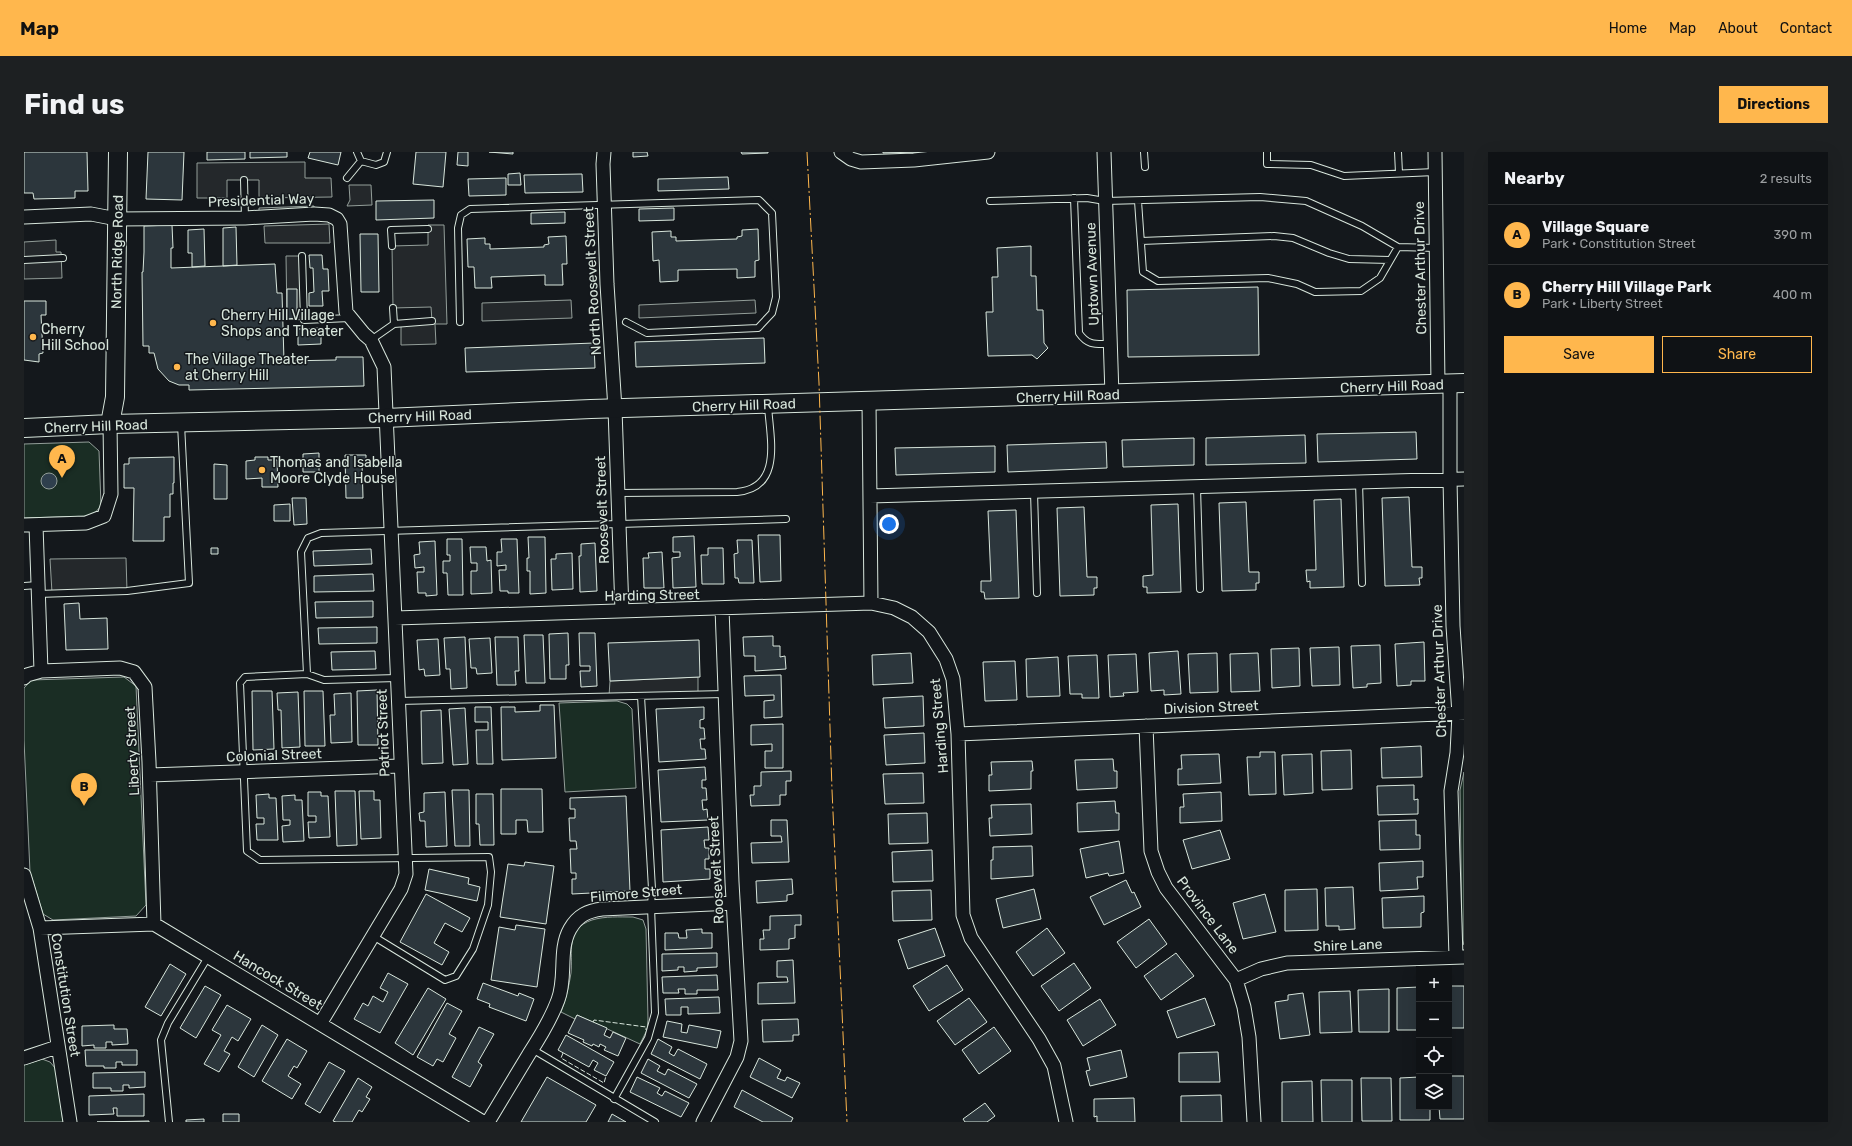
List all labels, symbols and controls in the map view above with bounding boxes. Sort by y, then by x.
text: Map [20,17,59,40]
text: Home [1609,20,1647,37]
text: Map [1669,20,1696,37]
text: About [1718,20,1758,37]
text: Contact [1780,20,1832,37]
button: Directions [1719,86,1828,123]
text: Find us [24,88,124,121]
text: Nearby [1504,168,1565,188]
text: 2 results [1760,171,1812,186]
street label: Presidential Way [208,190,315,211]
street label: North Ridge Road [108,195,127,309]
street label: Chester Arthur Drive [1411,201,1430,335]
street label: North Roosevelt Street [580,206,605,356]
text: Village Square [1542,218,1649,236]
street label: Uptown Avenue [1082,222,1103,326]
text: A [1512,227,1522,242]
text: 390 m [1773,227,1812,242]
text: Park · Constitution Street [1542,236,1696,251]
text: Cherry Hill Village Park [1542,278,1711,296]
text: B [1512,287,1522,302]
text: 400 m [1773,287,1812,302]
text: Park · Liberty Street [1542,296,1663,311]
place label: Cherry Hill Village Shops and Theater [221,307,344,340]
marker: Cherry Hill Village Shops and Theater [208,318,218,328]
place label: Cherry Hill School [41,321,109,354]
marker: Cherry Hill School [28,332,38,342]
button: Save [1504,336,1654,373]
button: Share [1662,336,1812,373]
place label: The Village Theater at Cherry Hill [185,351,310,384]
marker: The Village Theater at Cherry Hill [172,362,182,372]
street label: Cherry Hill Road [1340,376,1444,397]
street label: Cherry Hill Road [1016,386,1120,407]
street label: Cherry Hill Road [692,395,796,416]
street label: Cherry Hill Road [368,406,472,427]
street label: Cherry Hill Road [44,416,148,437]
pin: A [49,445,75,478]
place label: Thomas and Isabella Moore Clyde House [270,454,403,487]
street label: Roosevelt Street [592,455,613,564]
marker: Thomas and Isabella Moore Clyde House [257,465,267,475]
your location [879,514,899,534]
street label: Harding Street [604,586,700,605]
street label: Chester Arthur Drive [1429,604,1450,738]
street label: Harding Street [927,677,952,774]
street label: Patriot Street [373,688,394,777]
street label: Division Street [1163,697,1259,718]
street label: Liberty Street [122,705,143,796]
street label: Colonial Street [226,745,323,766]
pin: B [71,773,97,806]
street label: Roosevelt Street [705,815,728,924]
street label: Province Lane [1173,873,1242,957]
street label: Filmore Street [589,881,683,906]
street label: Constitution Street [47,932,84,1059]
street label: Shire Lane [1313,936,1383,955]
street label: Hancock Street [230,947,326,1014]
map controls [1416,966,1452,1110]
button: + [1416,966,1452,1002]
button: − [1416,1002,1452,1038]
button: locate [1416,1038,1452,1074]
button: layers [1416,1074,1452,1110]

